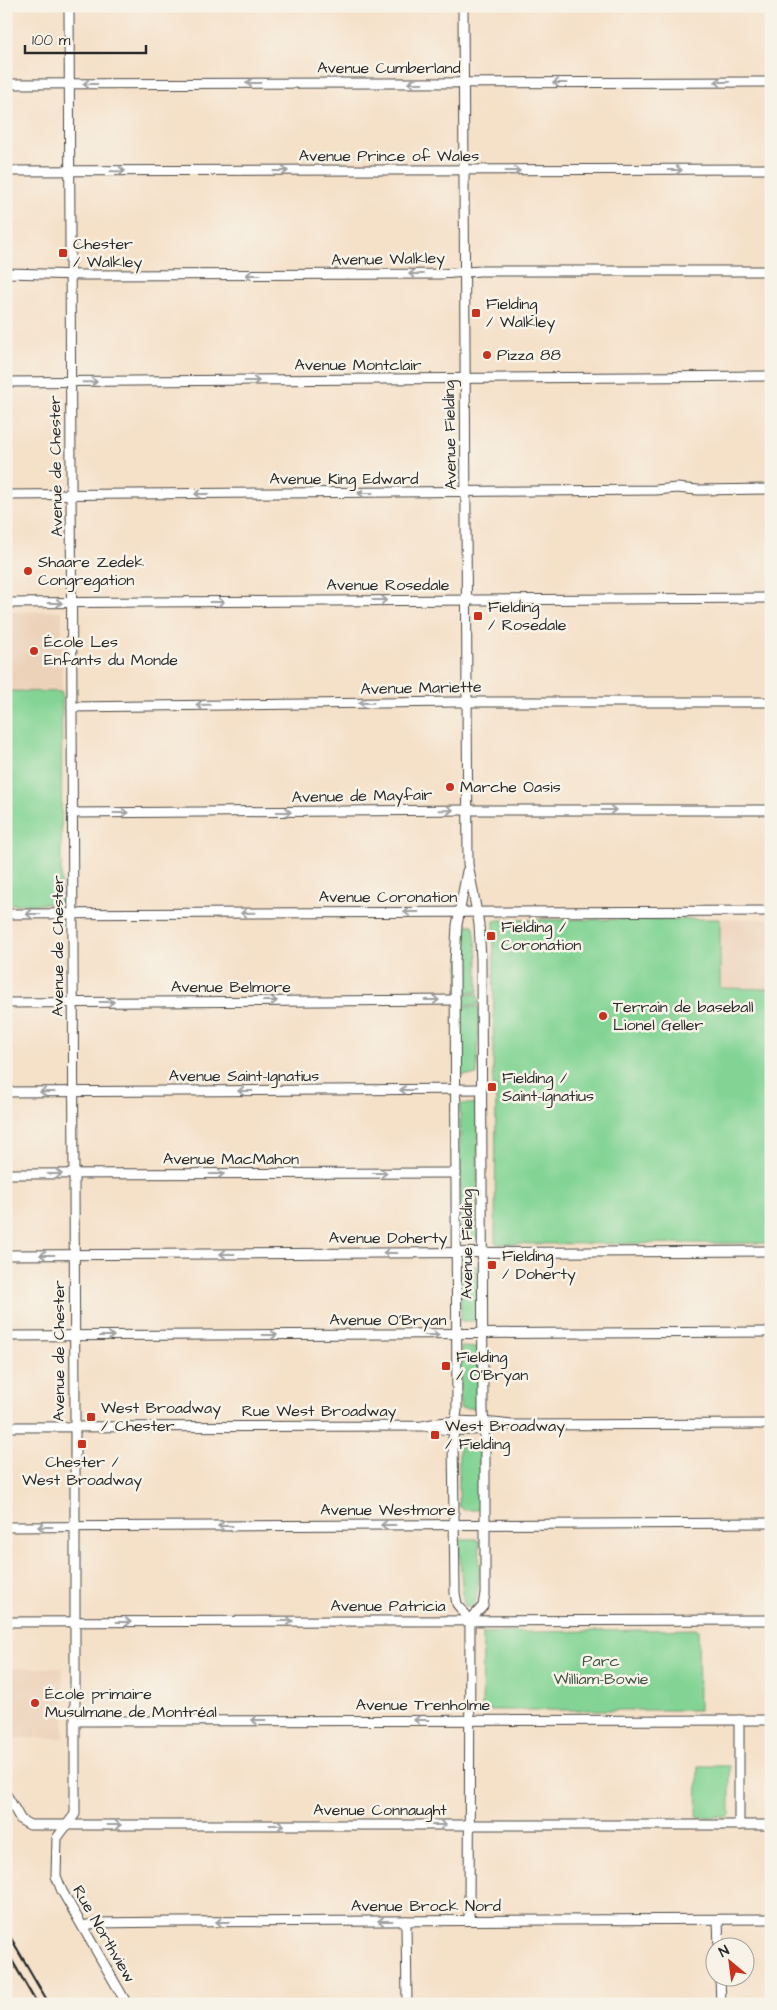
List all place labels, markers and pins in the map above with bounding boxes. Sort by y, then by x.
place label: Chester / Walkley [73,233,142,274]
marker: Chester / Walkley [57,247,69,259]
place label: Fielding / Walkley [486,293,555,334]
marker: Fielding / Walkley [470,307,482,319]
place label: Pizza 88 [497,344,561,366]
marker: Pizza 88 [481,349,493,361]
place label: Shaare Zedek Congregation [38,551,144,592]
marker: Shaare Zedek Congregation [22,565,34,577]
place label: Fielding / Rosedale [488,596,567,636]
marker: Fielding / Rosedale [472,610,484,622]
place label: École Les Enfants du Monde [44,631,178,671]
marker: École Les Enfants du Monde [28,645,40,657]
place label: Marche Oasis [460,776,561,798]
marker: Marche Oasis [444,781,456,793]
place label: Fielding / Coronation [501,916,581,956]
marker: Fielding / Coronation [485,930,497,942]
place label: Terrain de baseball Lionel Geller [613,996,753,1036]
marker: Terrain de baseball Lionel Geller [597,1010,609,1022]
place label: Fielding / Saint-Ignatius [502,1067,594,1108]
marker: Fielding / Saint-Ignatius [486,1081,498,1093]
place label: Fielding / Doherty [502,1245,576,1286]
marker: Fielding / Doherty [486,1259,498,1271]
place label: Fielding / O'Bryan [456,1346,528,1387]
marker: Fielding / O'Bryan [440,1360,452,1372]
place label: West Broadway / Chester [101,1397,221,1437]
marker: West Broadway / Chester [85,1411,97,1423]
place label: West Broadway / Fielding [445,1415,565,1456]
marker: West Broadway / Fielding [429,1429,441,1441]
marker: Chester / West Broadway [76,1438,88,1450]
place label: Chester / West Broadway [22,1451,142,1492]
place label: École primaire Musulmane de Montréal [45,1683,217,1723]
marker: École primaire Musulmane de Montréal [29,1697,41,1709]

